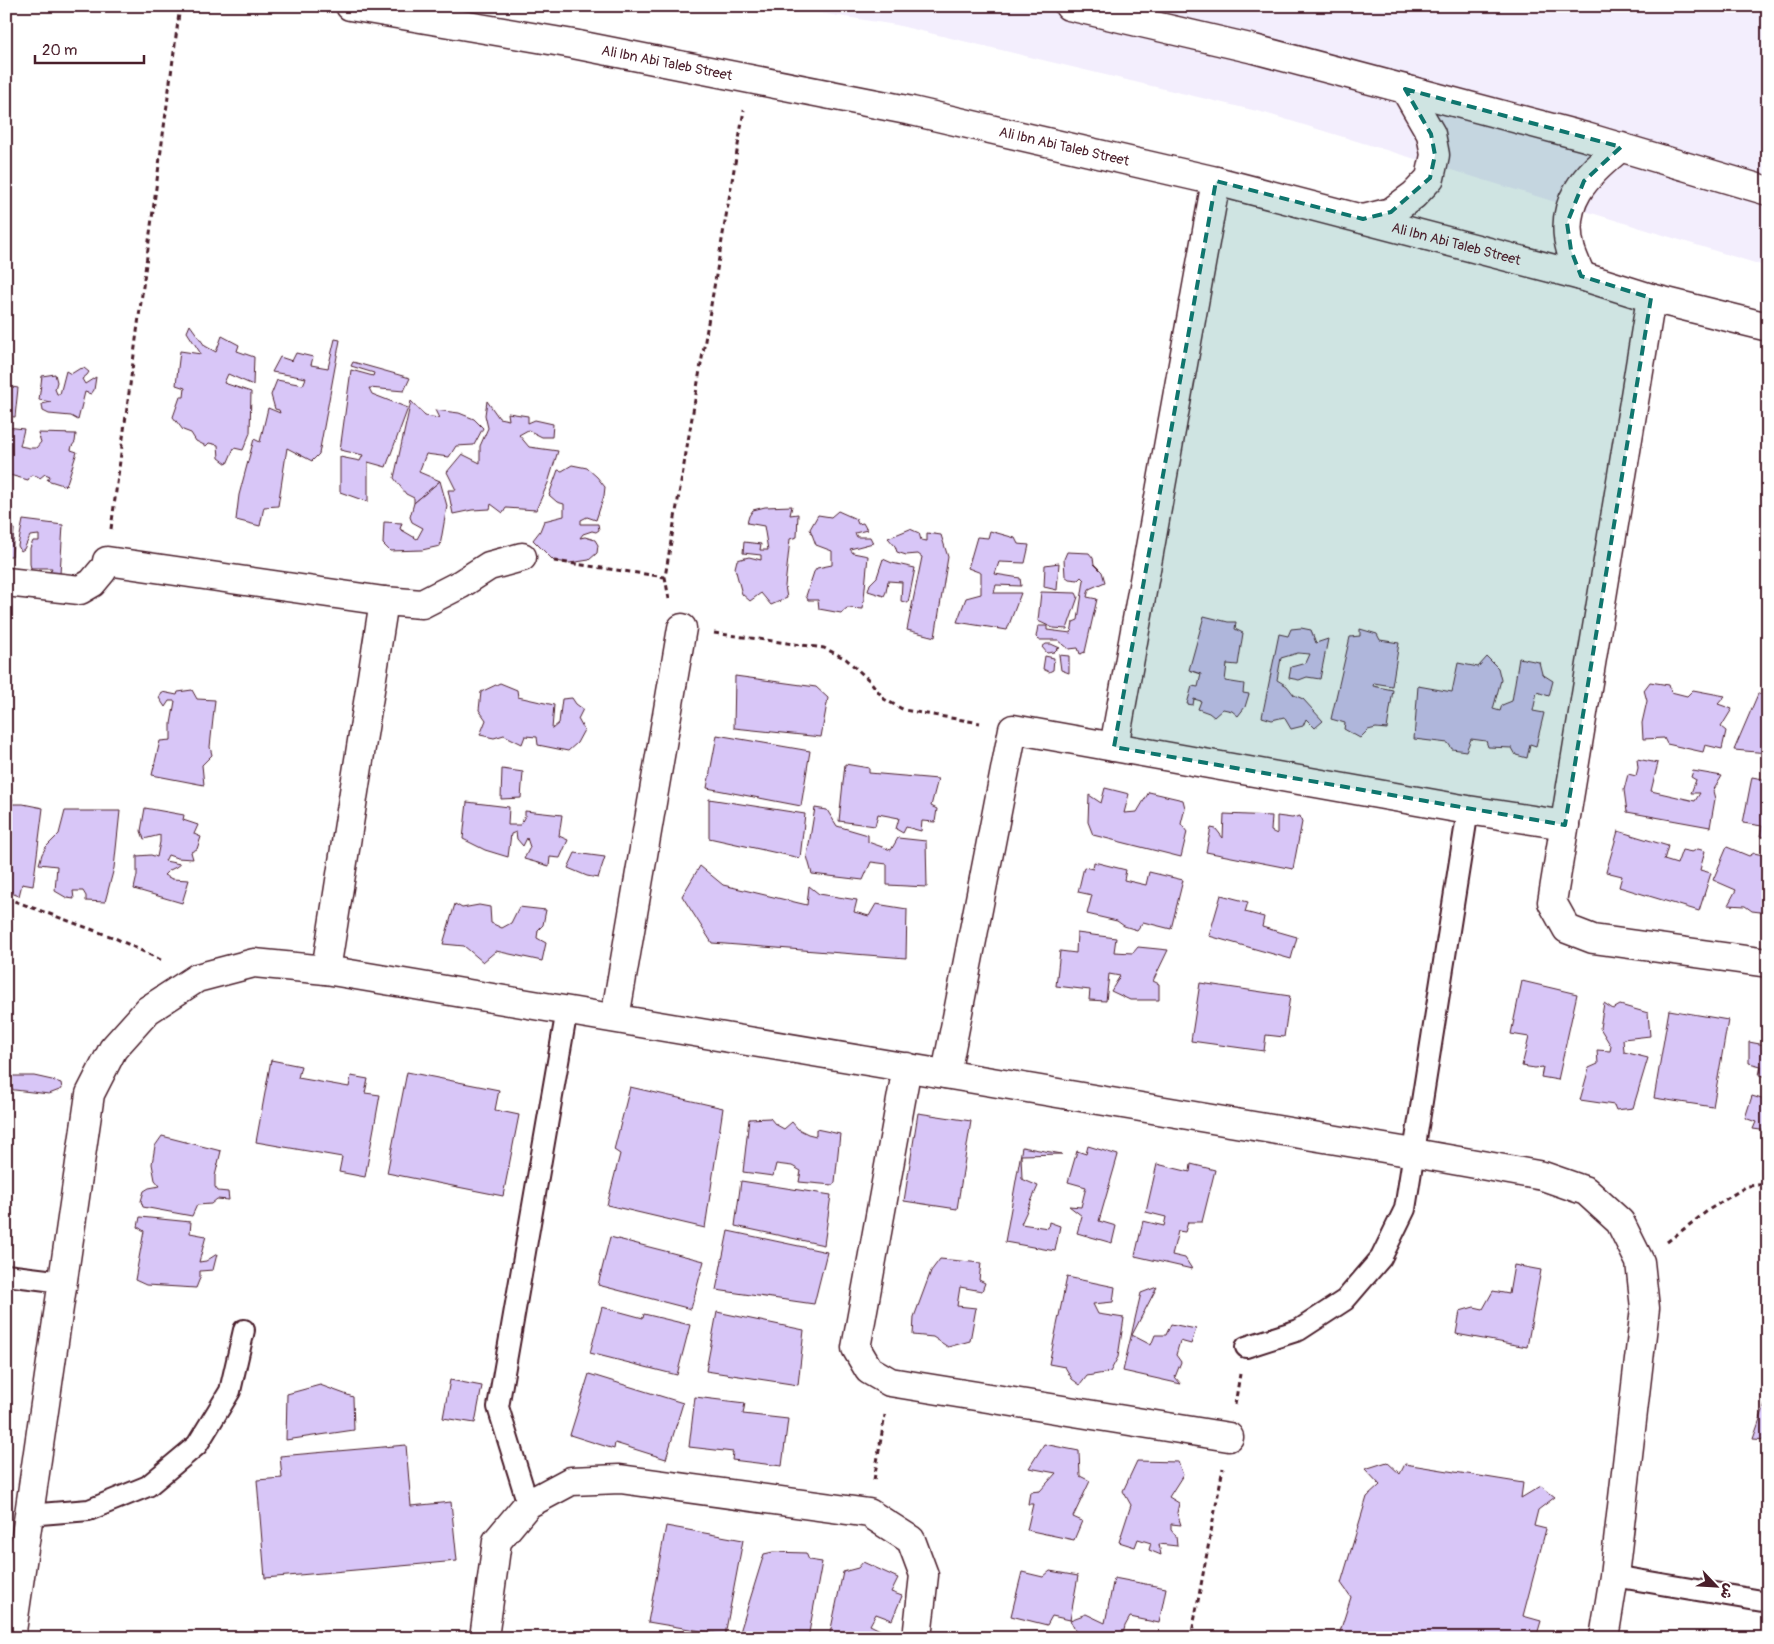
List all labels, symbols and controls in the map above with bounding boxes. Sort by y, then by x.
scale bar [35,32,144,64]
text: 20 m [42,41,77,60]
street label: Ali Ibn Abi Taleb Street [600,42,734,84]
street label: Ali Ibn Abi Taleb Street [997,123,1131,170]
street label: Ali Ibn Abi Taleb Street [1390,219,1523,269]
north arrow [1692,1562,1742,1612]
text: ش [1716,1581,1738,1602]

